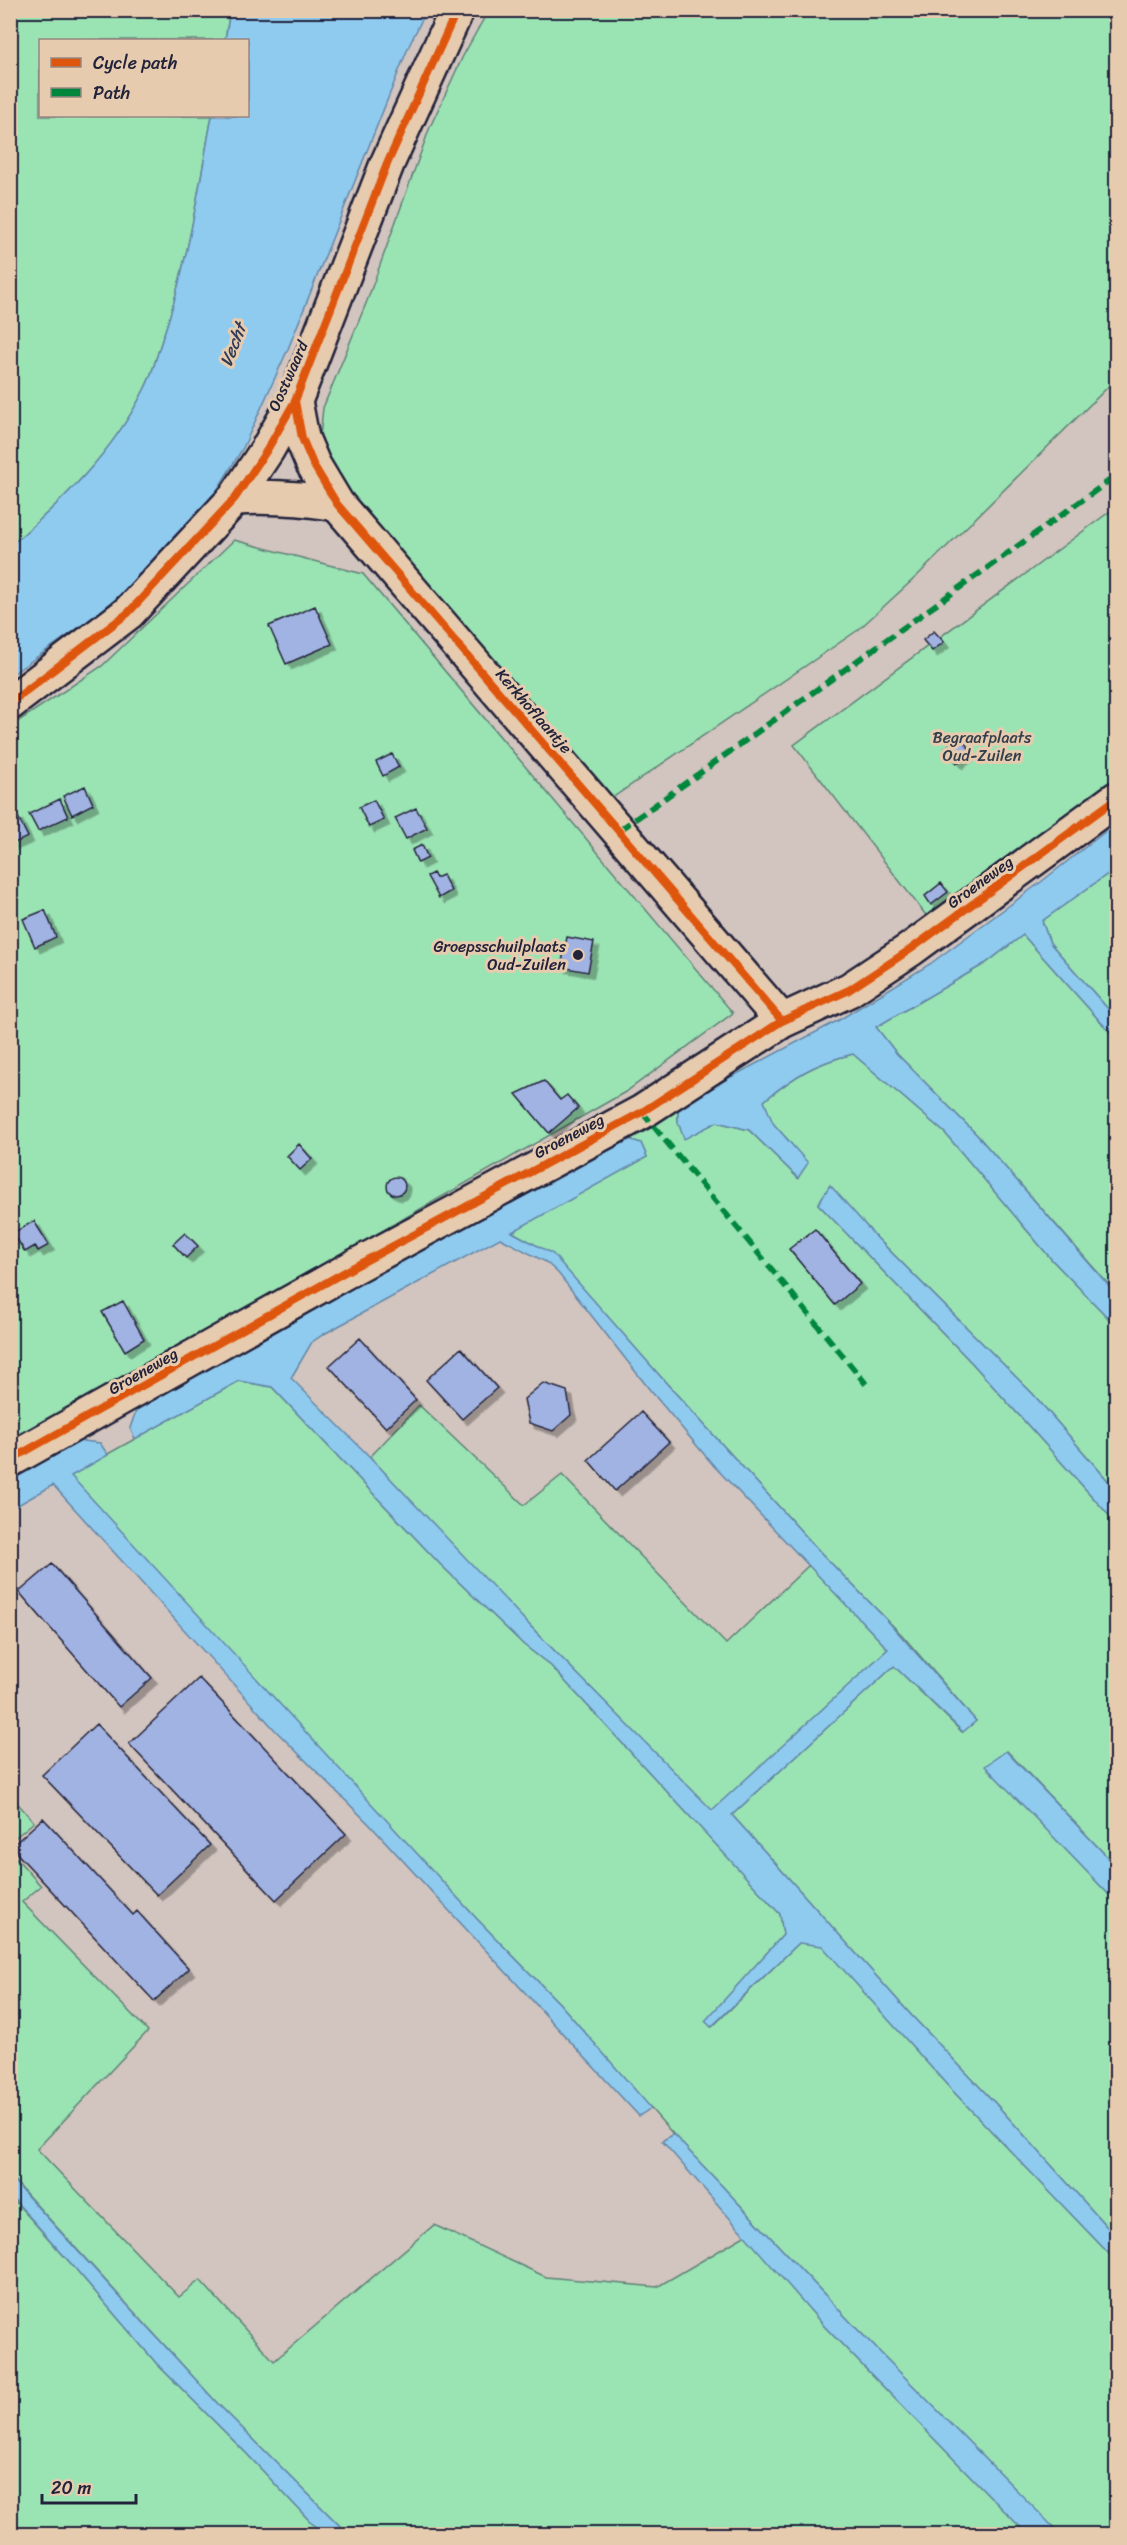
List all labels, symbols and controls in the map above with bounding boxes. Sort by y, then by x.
legend [39,39,249,117]
text: Cycle path [93,47,177,79]
text: Path [93,77,130,109]
water label: Vecht [210,316,257,371]
street label: Oostwaard [260,334,317,416]
street label: Kerkhoflaantje [488,661,580,761]
park label: Begraafplaats Oud-Zuilen [933,723,1032,770]
street label: Groeneweg [941,848,1019,916]
place label: Groepsschuilplaats Oud-Zuilen [433,932,567,979]
marker: Groepsschuilplaats Oud-Zuilen [571,948,585,962]
street label: Groeneweg [528,1105,610,1167]
street label: Groeneweg [103,1339,183,1403]
scale bar [42,2467,136,2505]
text: 20 m [51,2472,91,2504]

